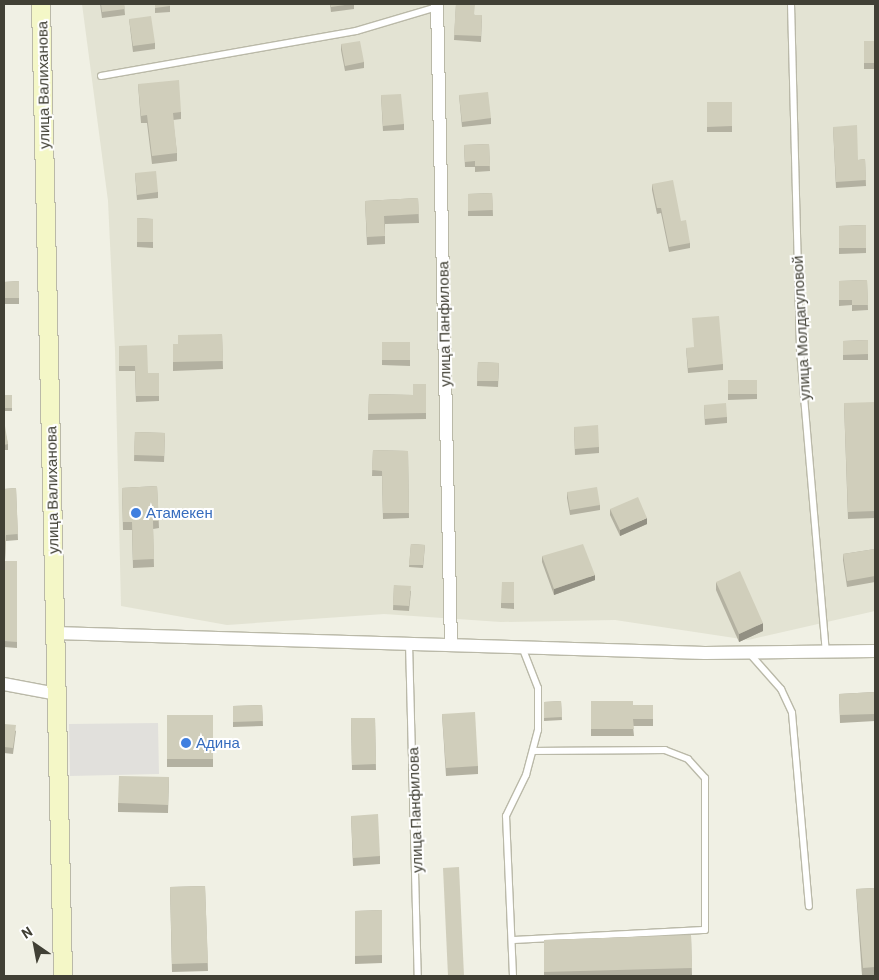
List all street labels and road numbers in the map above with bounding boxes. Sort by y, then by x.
street label: улица Валиханова [33,21,53,149]
street label: улица Молдагуловой [788,255,814,401]
street label: улица Панфилова [434,261,454,387]
street label: улица Валиханова [42,426,62,554]
street label: улица Панфилова [404,747,426,873]

